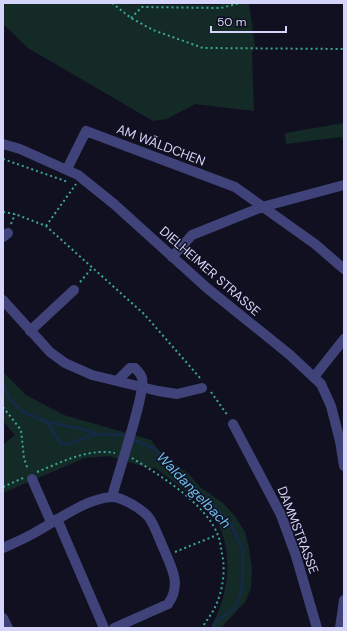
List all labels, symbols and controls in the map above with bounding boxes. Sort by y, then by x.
scale bar [211,8,286,34]
text: 50 m [217,14,246,30]
street label: AM WÄLDCHEN [114,120,208,170]
street label: DIELHEIMER STRASSE [156,223,264,319]
water label: Waldangelbach [153,448,235,532]
street label: DAMMSTRASSE [274,484,322,576]

